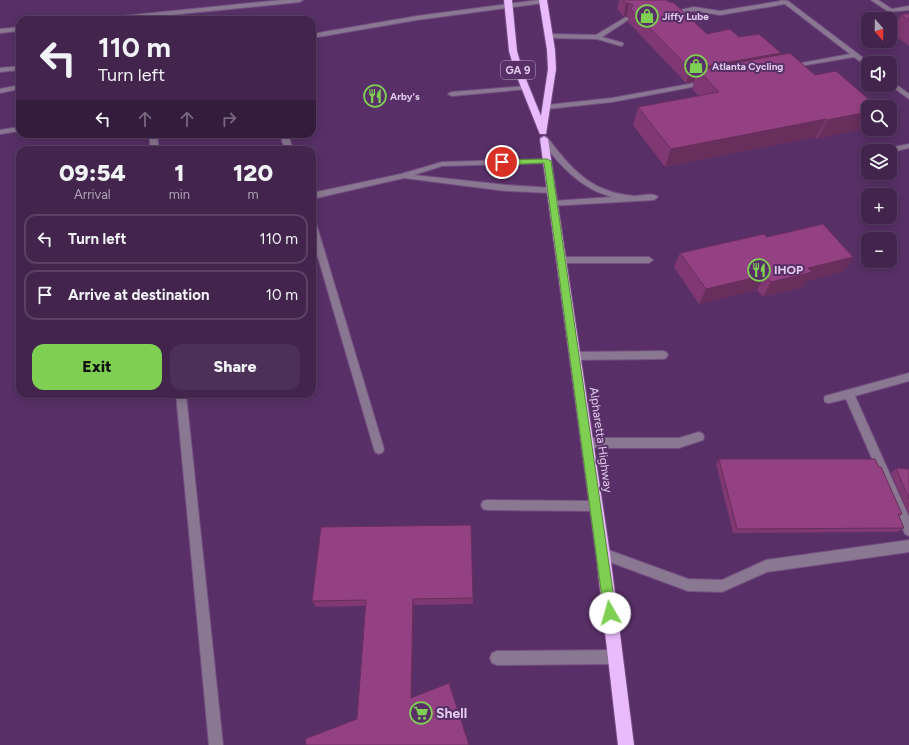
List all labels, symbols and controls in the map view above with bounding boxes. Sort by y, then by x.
shop icon: Jiffy Lube [634,3,660,29]
place label: Jiffy Lube [662,10,709,23]
north arrow [861,12,897,48]
map controls [861,12,897,268]
text: 110 m [98,30,171,64]
icon: left [32,32,84,84]
shop icon: Atlanta Cycling [683,53,709,79]
button: sound [861,56,897,92]
place label: Atlanta Cycling [712,60,783,73]
road number: GA 9 [501,61,535,79]
text: Turn left [98,64,165,86]
restaurant icon: Arby's [362,83,388,109]
place label: Arby's [390,90,420,103]
button: search [861,100,897,136]
icon: left [92,108,114,130]
icon: ahead [134,108,156,130]
icon: ahead [176,108,198,130]
icon: right [218,108,240,130]
button: layers [861,144,897,180]
pin [485,145,519,179]
icon: arrive [491,151,513,173]
text: 09:54 [59,158,126,187]
text: 1 [174,158,185,187]
text: 120 [233,158,273,187]
text: Arrival [74,187,111,202]
text: min [169,187,190,202]
text: m [248,187,259,202]
button: + [861,188,897,224]
icon: left [34,228,56,250]
text: Turn left [68,230,126,248]
text: 110 m [260,230,298,248]
button: − [861,232,897,268]
restaurant icon: IHOP [746,257,772,283]
place label: IHOP [774,263,804,277]
icon: arrive [34,284,56,306]
text: Arrive at destination [68,286,209,304]
text: 10 m [266,286,298,304]
button: Exit [32,344,162,390]
button: Share [170,344,300,390]
street label: Alpharetta Highway [587,386,615,494]
position arrow [589,592,631,634]
supermarket icon: Shell [408,700,434,726]
place label: Shell [436,705,467,722]

